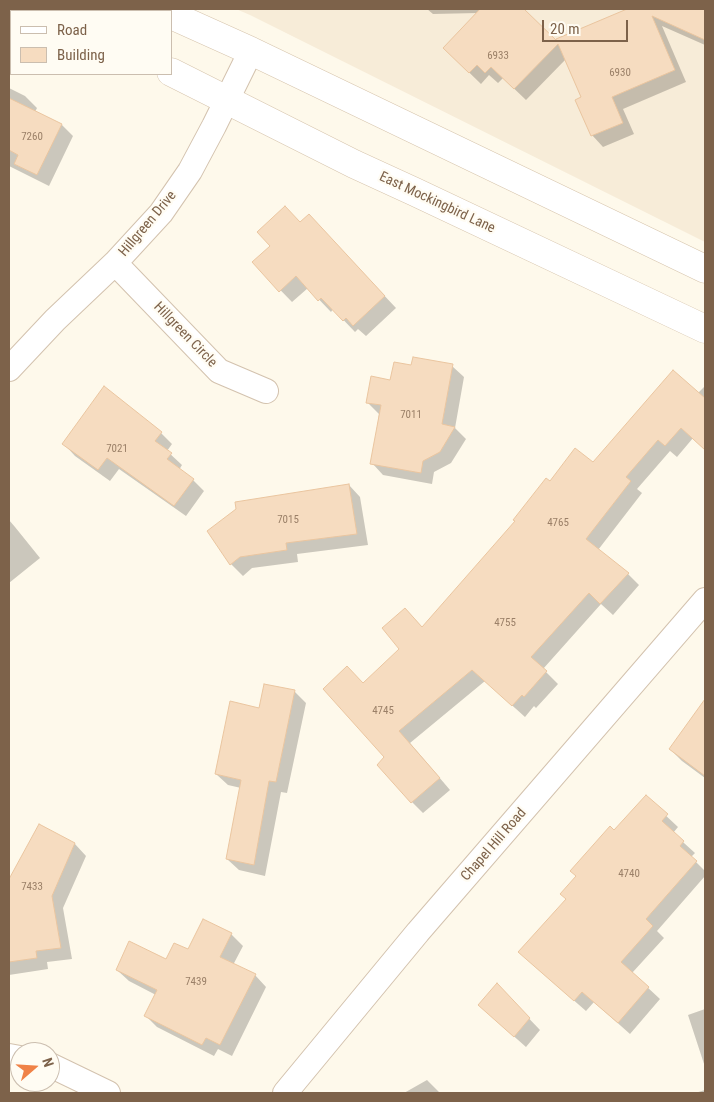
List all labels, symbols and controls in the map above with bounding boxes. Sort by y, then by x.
legend [10,10,172,75]
scale bar [544,10,630,42]
text: 20 m [550,20,580,38]
text: Road [57,21,87,39]
text: Building [57,46,105,64]
house number: 6933 [487,49,509,63]
house number: 6930 [609,66,631,80]
house number: 7260 [21,130,43,144]
street label: East Mockingbird Lane [376,169,498,237]
street label: Hillgreen Drive [116,188,180,260]
street label: Hillgreen Circle [150,299,220,371]
house number: 7011 [400,408,422,422]
house number: 7021 [106,442,128,456]
house number: 7015 [277,513,299,527]
house number: 4765 [547,516,569,530]
house number: 4755 [494,616,516,630]
house number: 4745 [372,704,394,718]
street label: Chapel Hill Road [458,805,530,885]
house number: 4740 [618,867,640,881]
house number: 7433 [21,880,43,894]
house number: 7439 [185,975,207,989]
north arrow [10,1042,60,1092]
text: N [39,1056,57,1069]

